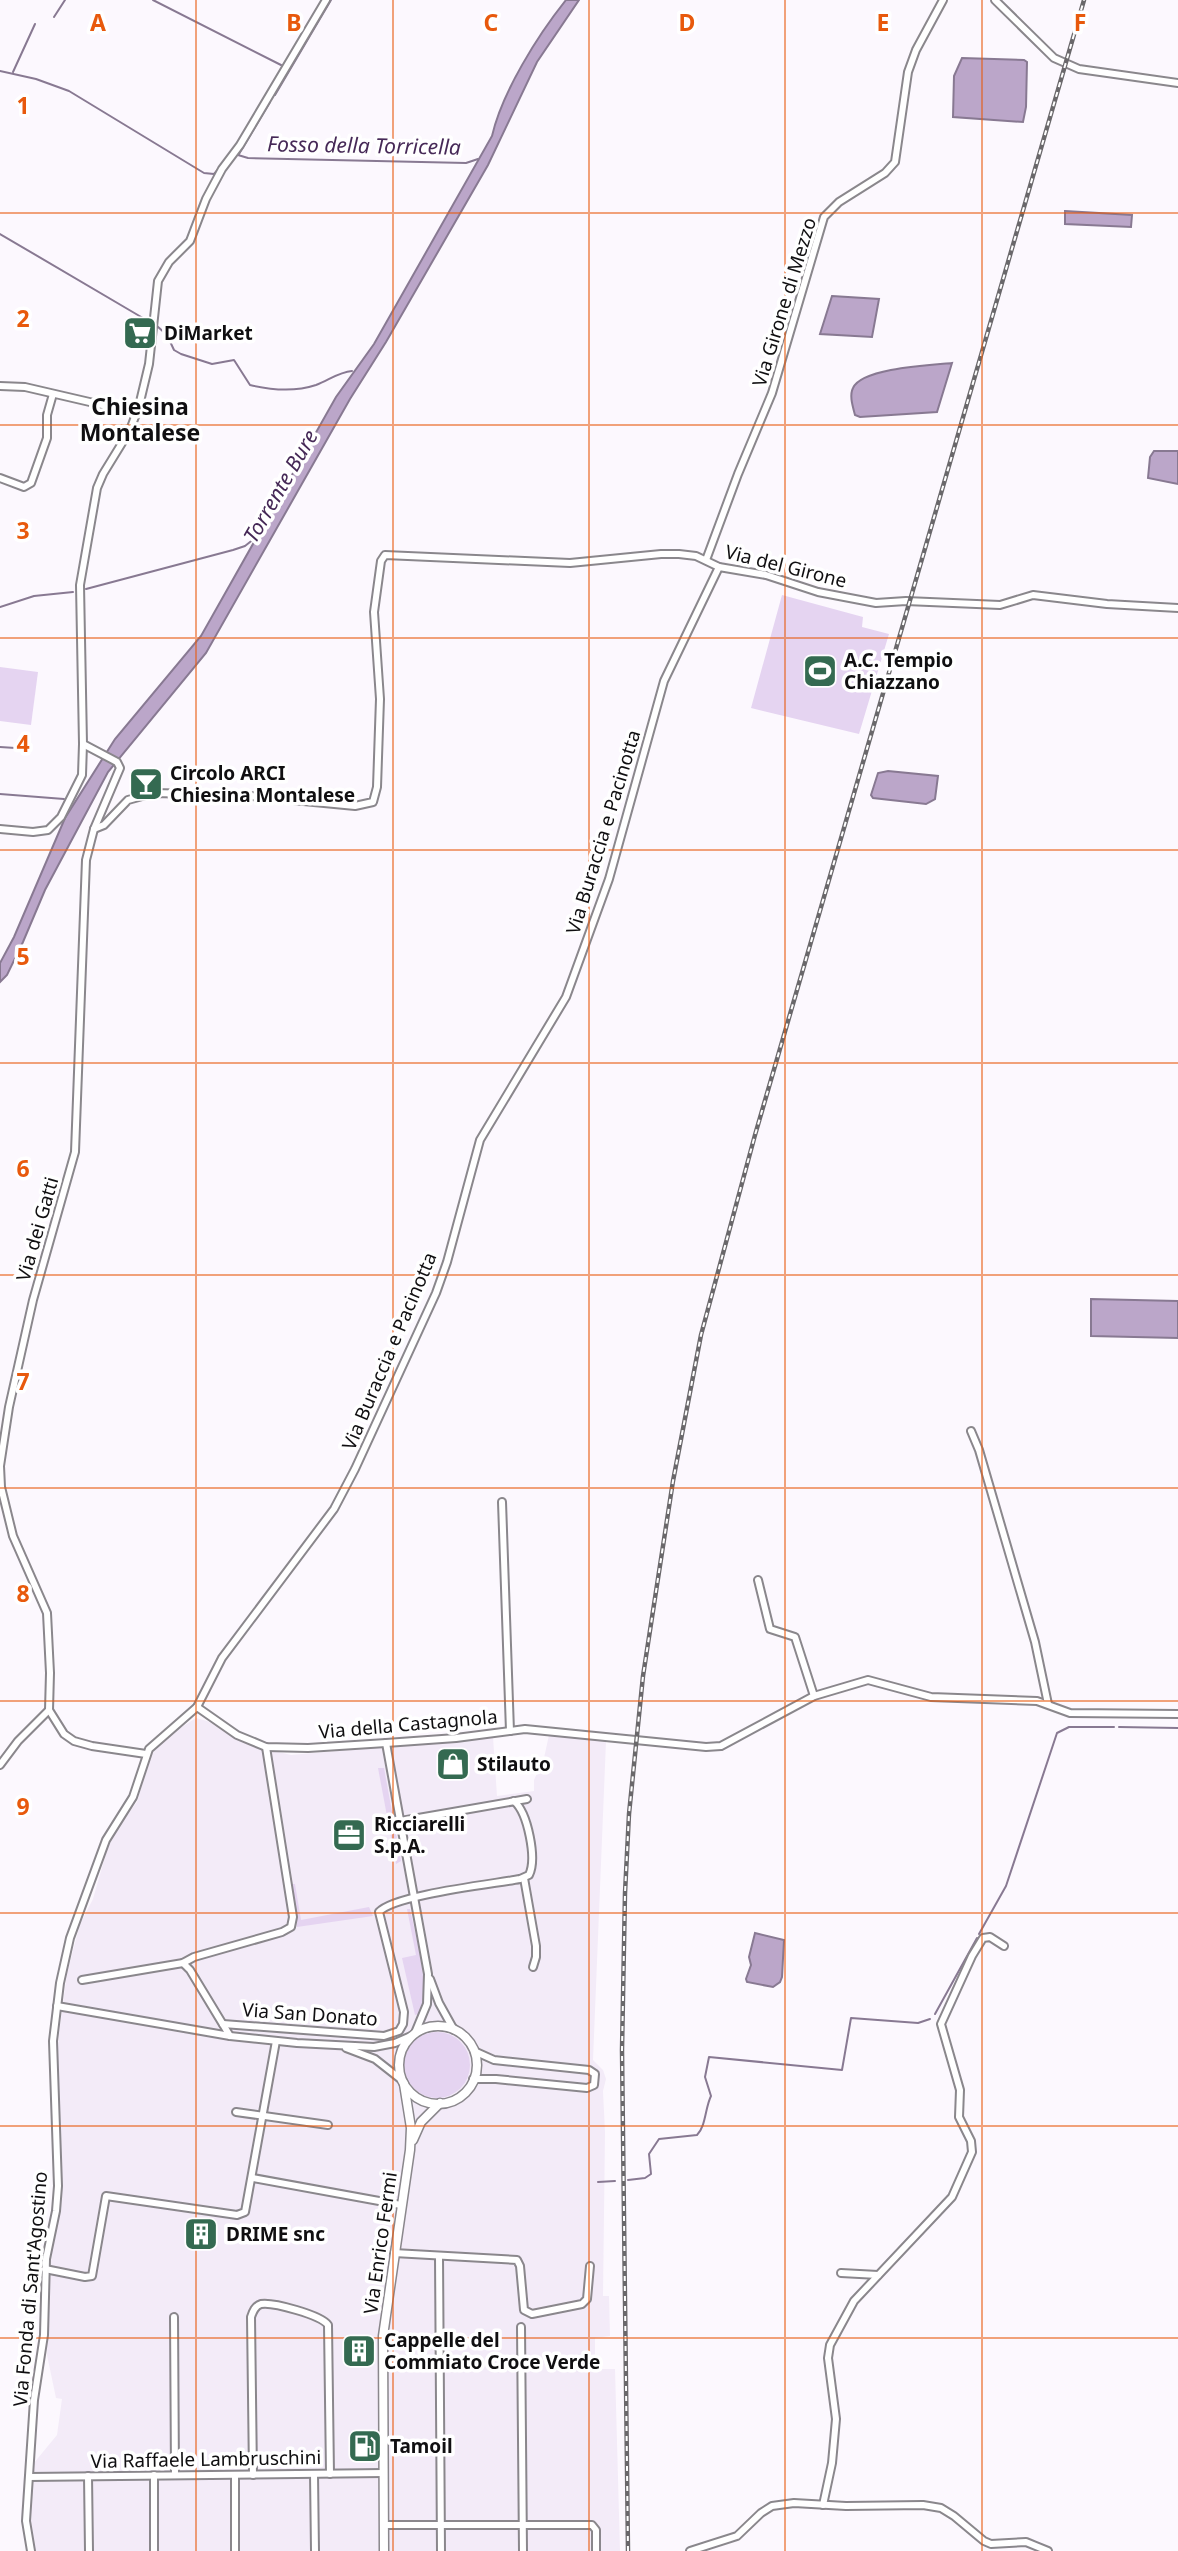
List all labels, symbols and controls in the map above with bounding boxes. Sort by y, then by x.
text: A [90,6,106,38]
text: B [286,6,302,38]
text: C [484,6,499,38]
text: D [679,6,695,38]
text: E [877,6,889,38]
text: F [1074,6,1086,38]
text: 1 [16,89,30,121]
water label: Fosso della Torricella [267,129,461,161]
street label: Via Girone di Mezzo [746,214,822,390]
text: 2 [16,302,30,334]
supermarket icon: DiMarket [121,314,159,352]
place label: DiMarket [164,320,253,346]
district label: Chiesina Montalese [80,390,200,448]
water label: Torrente Bure [236,424,324,548]
text: 3 [16,514,30,546]
street label: Via del Girone [723,538,849,594]
place label: A.C. Tempio Chiazzano [844,647,953,695]
sports icon: A.C. Tempio Chiazzano [801,652,839,690]
text: 4 [16,727,30,759]
street label: Via Buraccia e Pacinotta [560,727,646,937]
place label: Circolo ARCI Chiesina Montalese [170,760,355,808]
bar icon: Circolo ARCI Chiesina Montalese [127,765,165,803]
text: 5 [16,940,30,972]
text: 6 [16,1152,30,1184]
street label: Via dei Gatti [10,1174,64,1284]
street label: Via Buraccia e Pacinotta [336,1248,442,1454]
text: 7 [16,1365,30,1397]
text: 8 [16,1577,30,1609]
street label: Via della Castagnola [317,1703,499,1745]
shop icon: Stilauto [434,1745,472,1783]
place label: Stilauto [477,1751,551,1777]
text: 9 [16,1790,30,1822]
place label: Ricciarelli S.p.A. [374,1811,465,1859]
office icon: Ricciarelli S.p.A. [330,1816,368,1854]
street label: Via San Donato [241,1996,379,2032]
street label: Via Fonda di Sant'Agostino [7,2170,53,2408]
street label: Via Enrico Fermi [357,2170,403,2316]
building icon: DRIME snc [182,2215,220,2253]
place label: DRIME snc [226,2221,325,2247]
place label: Cappelle del Commiato Croce Verde [384,2327,600,2375]
building icon: Cappelle del Commiato Croce Verde [340,2332,378,2370]
fuel station icon: Tamoil [346,2427,384,2465]
place label: Tamoil [390,2433,453,2459]
street label: Via Raffaele Lambruschini [91,2444,321,2474]

